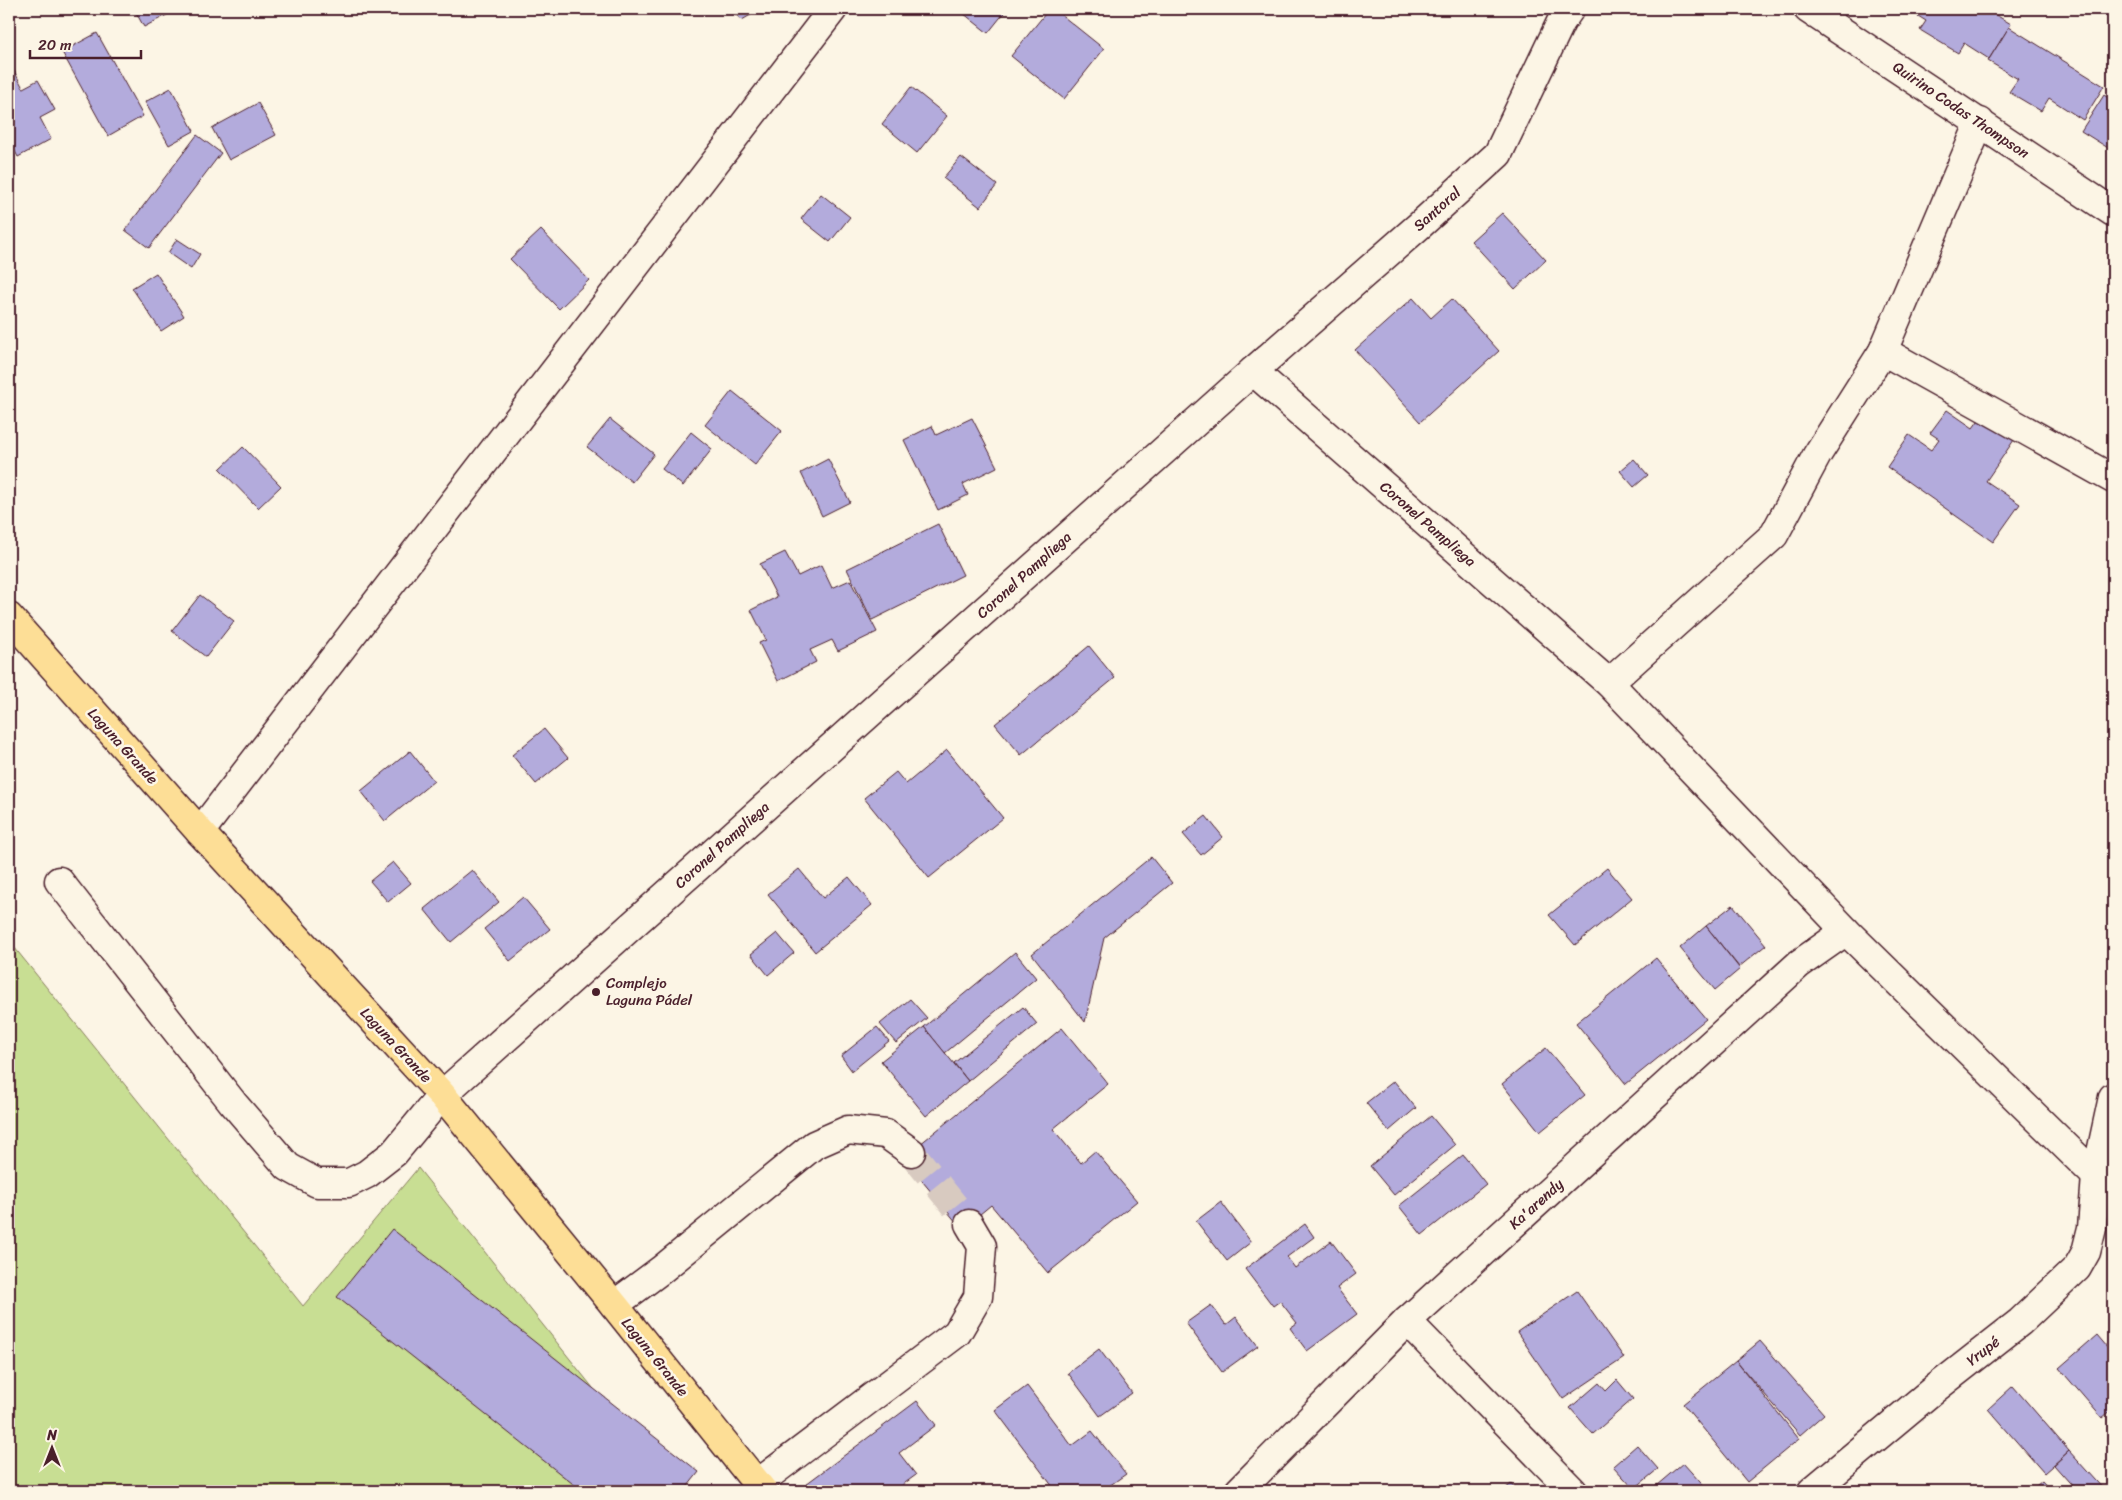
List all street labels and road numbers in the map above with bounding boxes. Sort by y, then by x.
street label: Quirino Codas Thompson [1887,54,2035,166]
street label: Santoral [1407,180,1467,238]
street label: Coronel Pampliega [1374,474,1483,574]
street label: Coronel Pampliega [970,525,1078,625]
street label: Laguna Grande [81,702,165,791]
street label: Coronel Pampliega [668,795,776,895]
street label: Laguna Grande [354,1001,439,1089]
street label: Ka'arendy [1502,1172,1570,1236]
street label: Laguna Grande [615,1311,696,1403]
street label: Yrupé [1960,1329,2006,1373]

